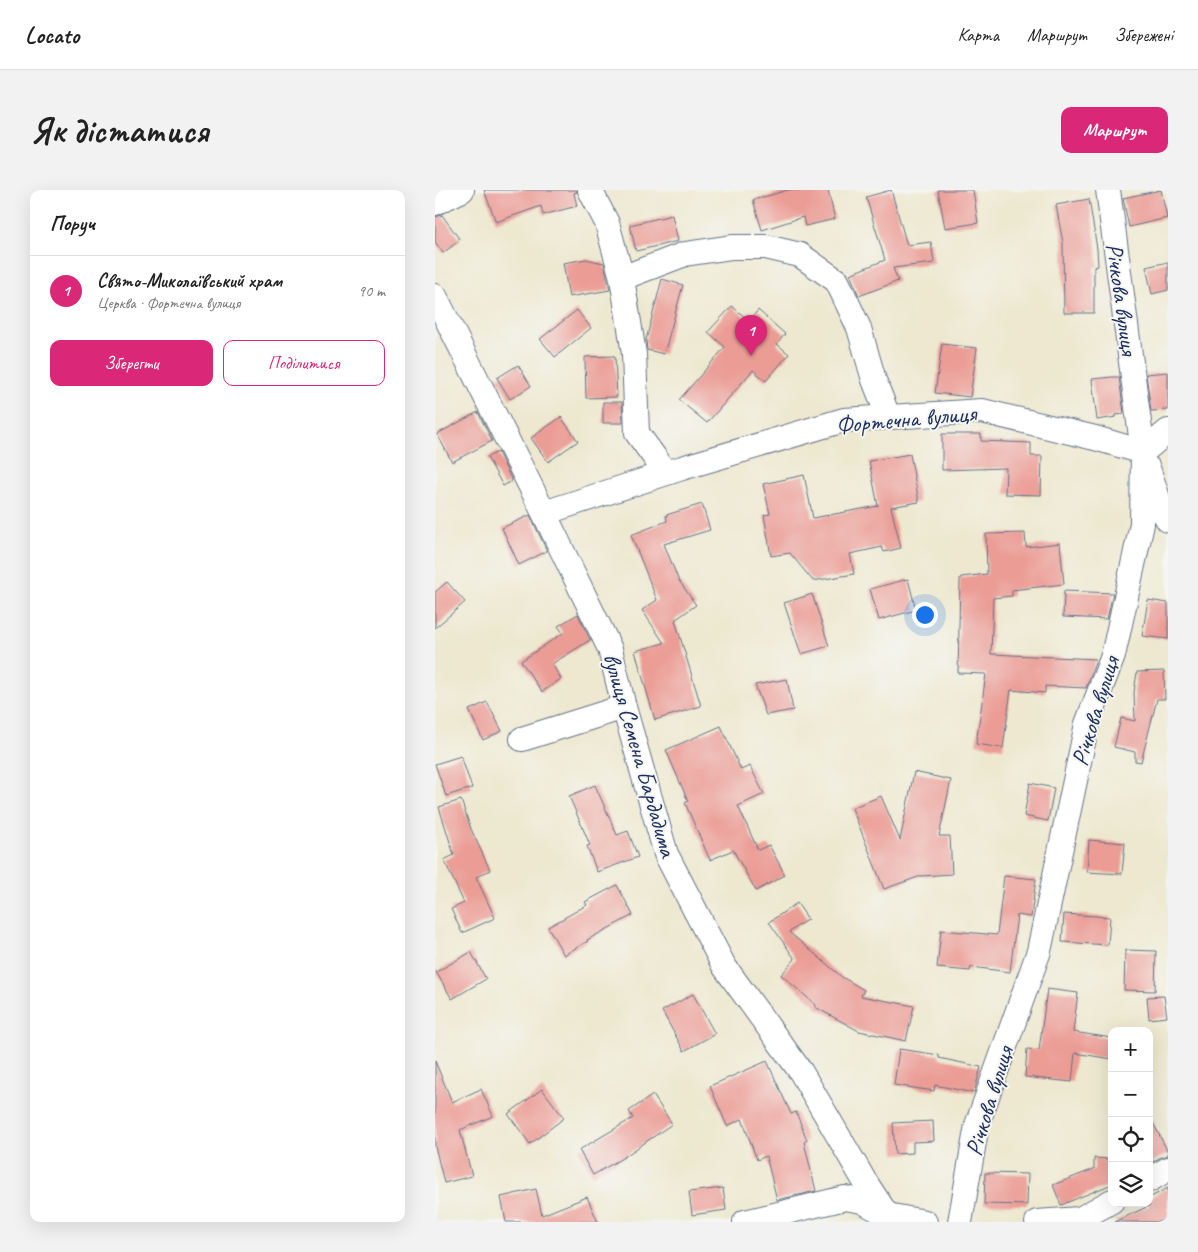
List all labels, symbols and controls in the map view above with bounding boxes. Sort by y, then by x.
text: Locato [25,20,79,50]
text: Карта [958,24,999,46]
text: Маршрут [1027,24,1086,46]
text: Збережені [1114,24,1173,46]
button: Маршрут [1061,107,1168,153]
text: Як дістатися [30,108,208,153]
text: Поруч [50,210,95,236]
street label: Річкова вулиця [1099,241,1145,358]
text: Свято-Миколаївський храм [97,269,282,293]
text: 1 [62,281,70,301]
text: 90 m [358,281,385,301]
text: Церква · Фортечна вулиця [97,293,240,313]
pin: 1 [735,315,767,356]
button: Зберегти [50,340,213,386]
button: Поділитися [223,340,385,386]
street label: Фортечна вулиця [835,398,979,440]
your location [912,602,938,628]
street label: вулиця Семена Бардадима [597,650,684,862]
street label: Річкова вулиця [1064,651,1126,769]
map controls [1108,1027,1153,1207]
button: + [1108,1027,1153,1072]
street label: Річкова вулиця [958,1041,1020,1159]
button: − [1108,1072,1153,1117]
button: locate [1108,1117,1153,1162]
button: layers [1108,1162,1153,1207]

